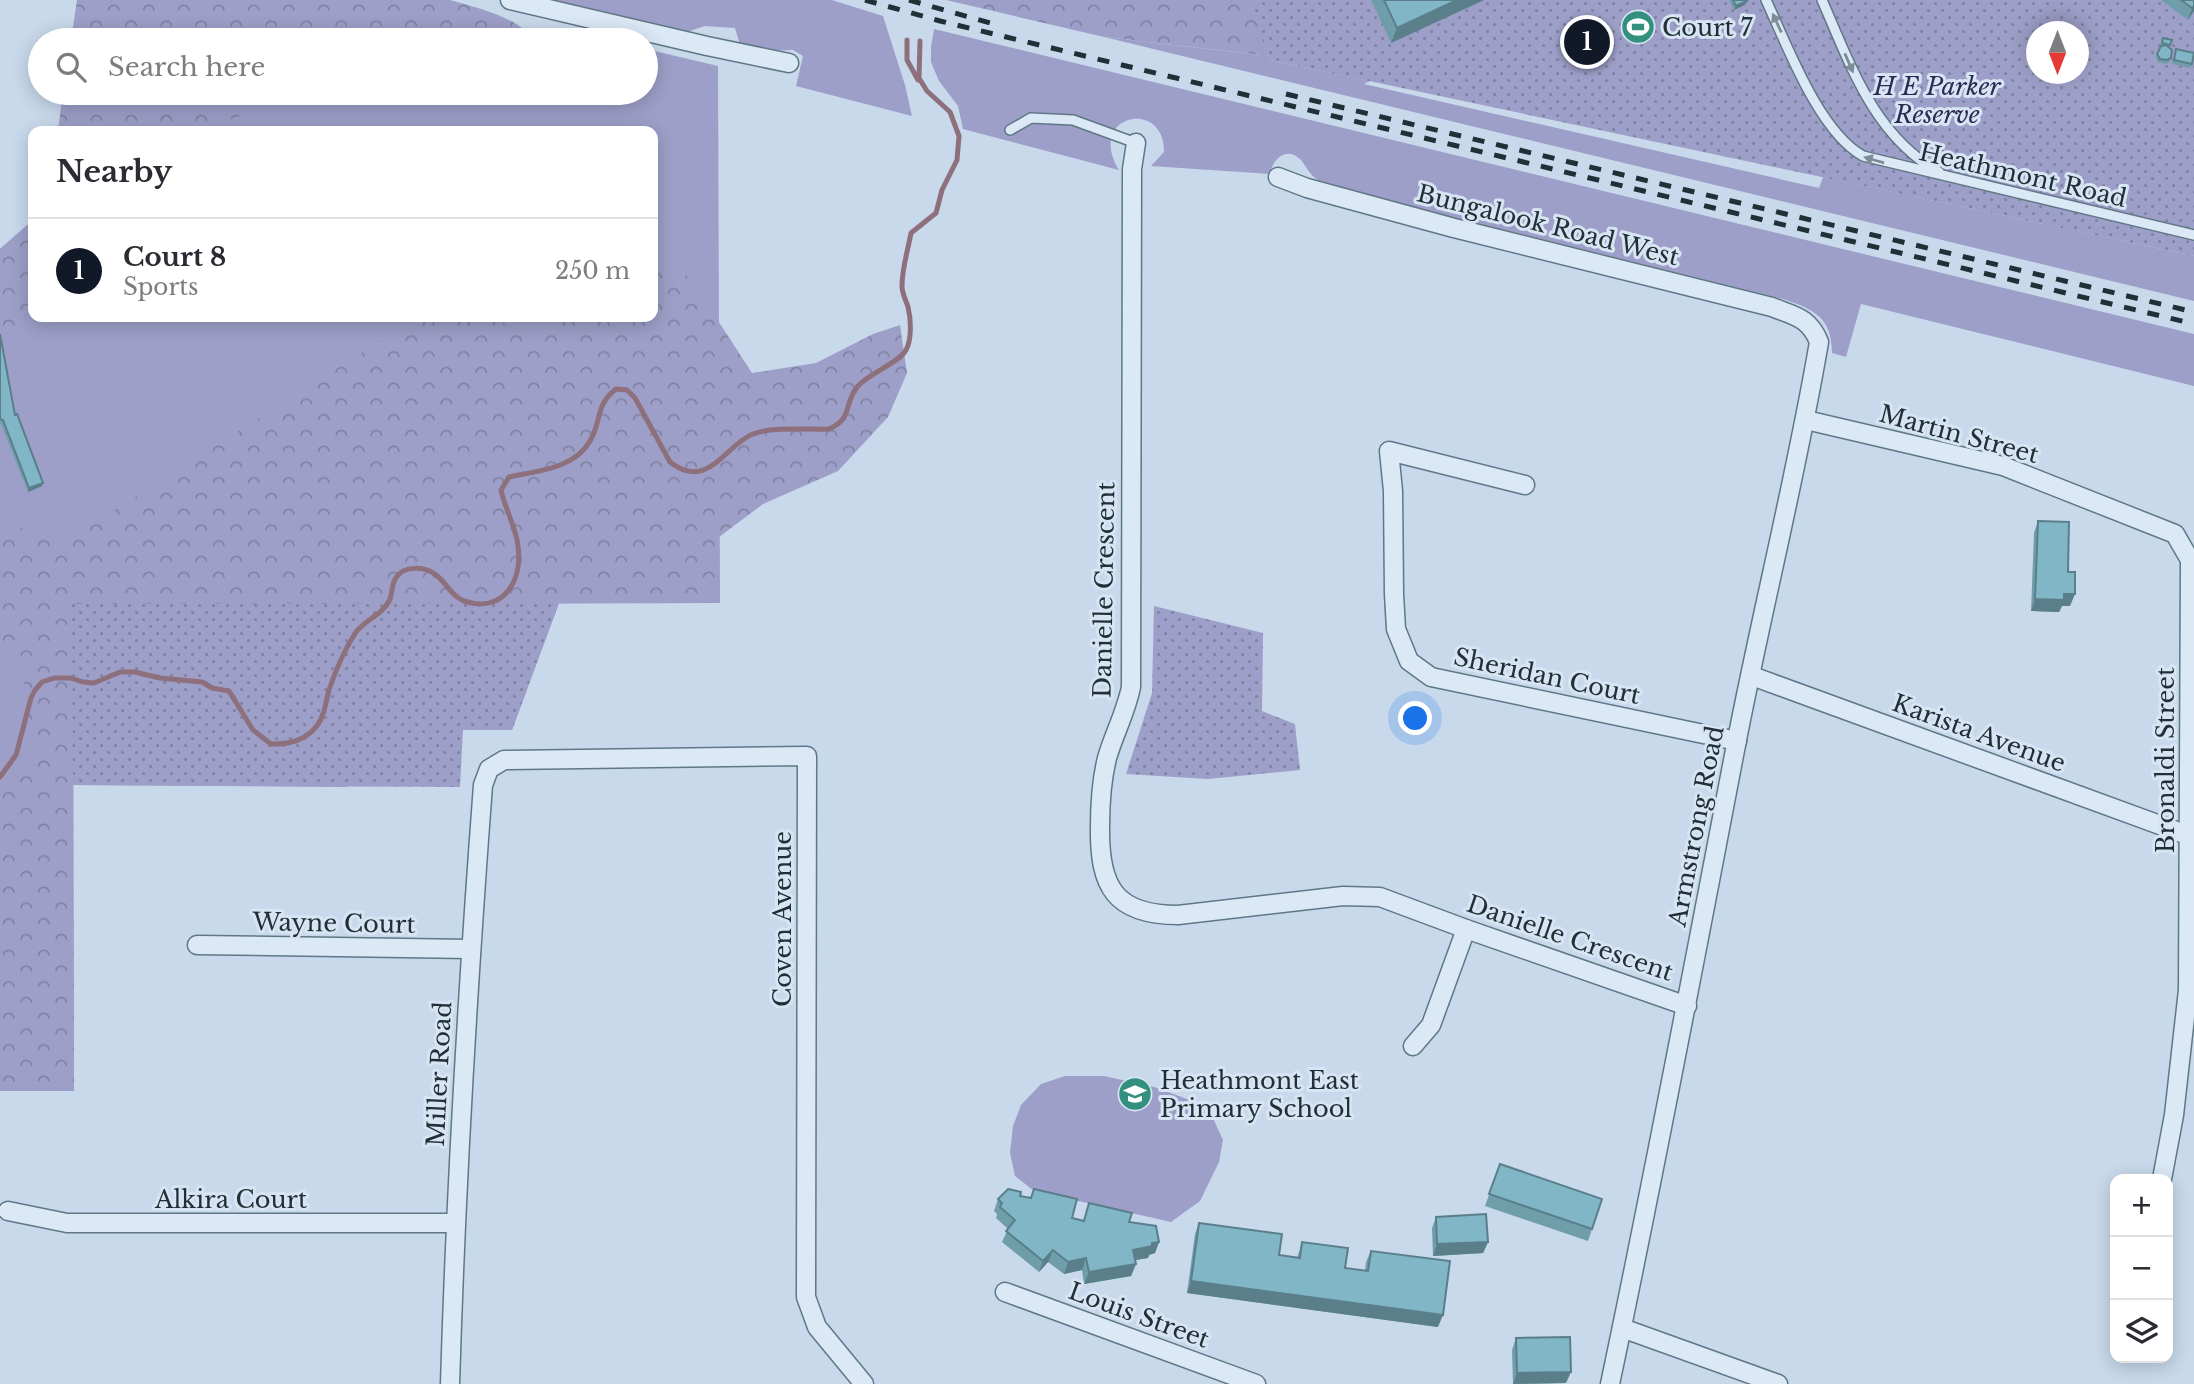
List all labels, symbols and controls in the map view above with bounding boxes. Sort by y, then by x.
sports icon: Court 7 [1619,8,1657,46]
place label: Court 7 [1662,13,1753,42]
one-way arrow [1771,13,1782,33]
pin: 1 [1564,16,1610,68]
north arrow [2026,21,2089,84]
search box [28,28,658,105]
icon: search [52,48,90,86]
text: Search here [108,51,265,83]
one-way arrow [1844,52,1855,73]
park label: H E Parker Reserve [1872,72,2002,129]
street label: Heathmont Road [1916,137,2130,213]
text: Nearby [56,153,172,190]
one-way arrow [1863,154,1884,164]
street label: Bungalook Road West [1414,178,1682,272]
text: Court 8 [123,241,226,273]
text: 1 [74,257,84,285]
text: 250 m [555,257,630,285]
text: Sports [123,273,199,301]
street label: Martin Street [1876,399,2042,469]
street label: Danielle Crescent [1088,482,1120,698]
street label: Sheridan Court [1451,642,1643,710]
street label: Bronaldi Street [2151,667,2180,853]
street label: Karista Avenue [1889,688,2069,778]
your location [1398,701,1432,735]
street label: Armstrong Road [1662,723,1730,930]
street label: Coven Avenue [768,831,797,1007]
street label: Danielle Crescent [1463,889,1677,987]
street label: Wayne Court [251,907,416,939]
street label: Miller Road [421,1001,457,1147]
place label: Heathmont East Primary School [1160,1066,1359,1123]
school or university icon: Heathmont East Primary School [1116,1075,1154,1113]
map controls [2110,1174,2173,1363]
button: + [2110,1174,2173,1237]
street label: Alkira Court [154,1185,307,1214]
button: − [2110,1237,2173,1300]
street label: Louis Street [1065,1276,1213,1354]
button: layers [2110,1300,2173,1363]

